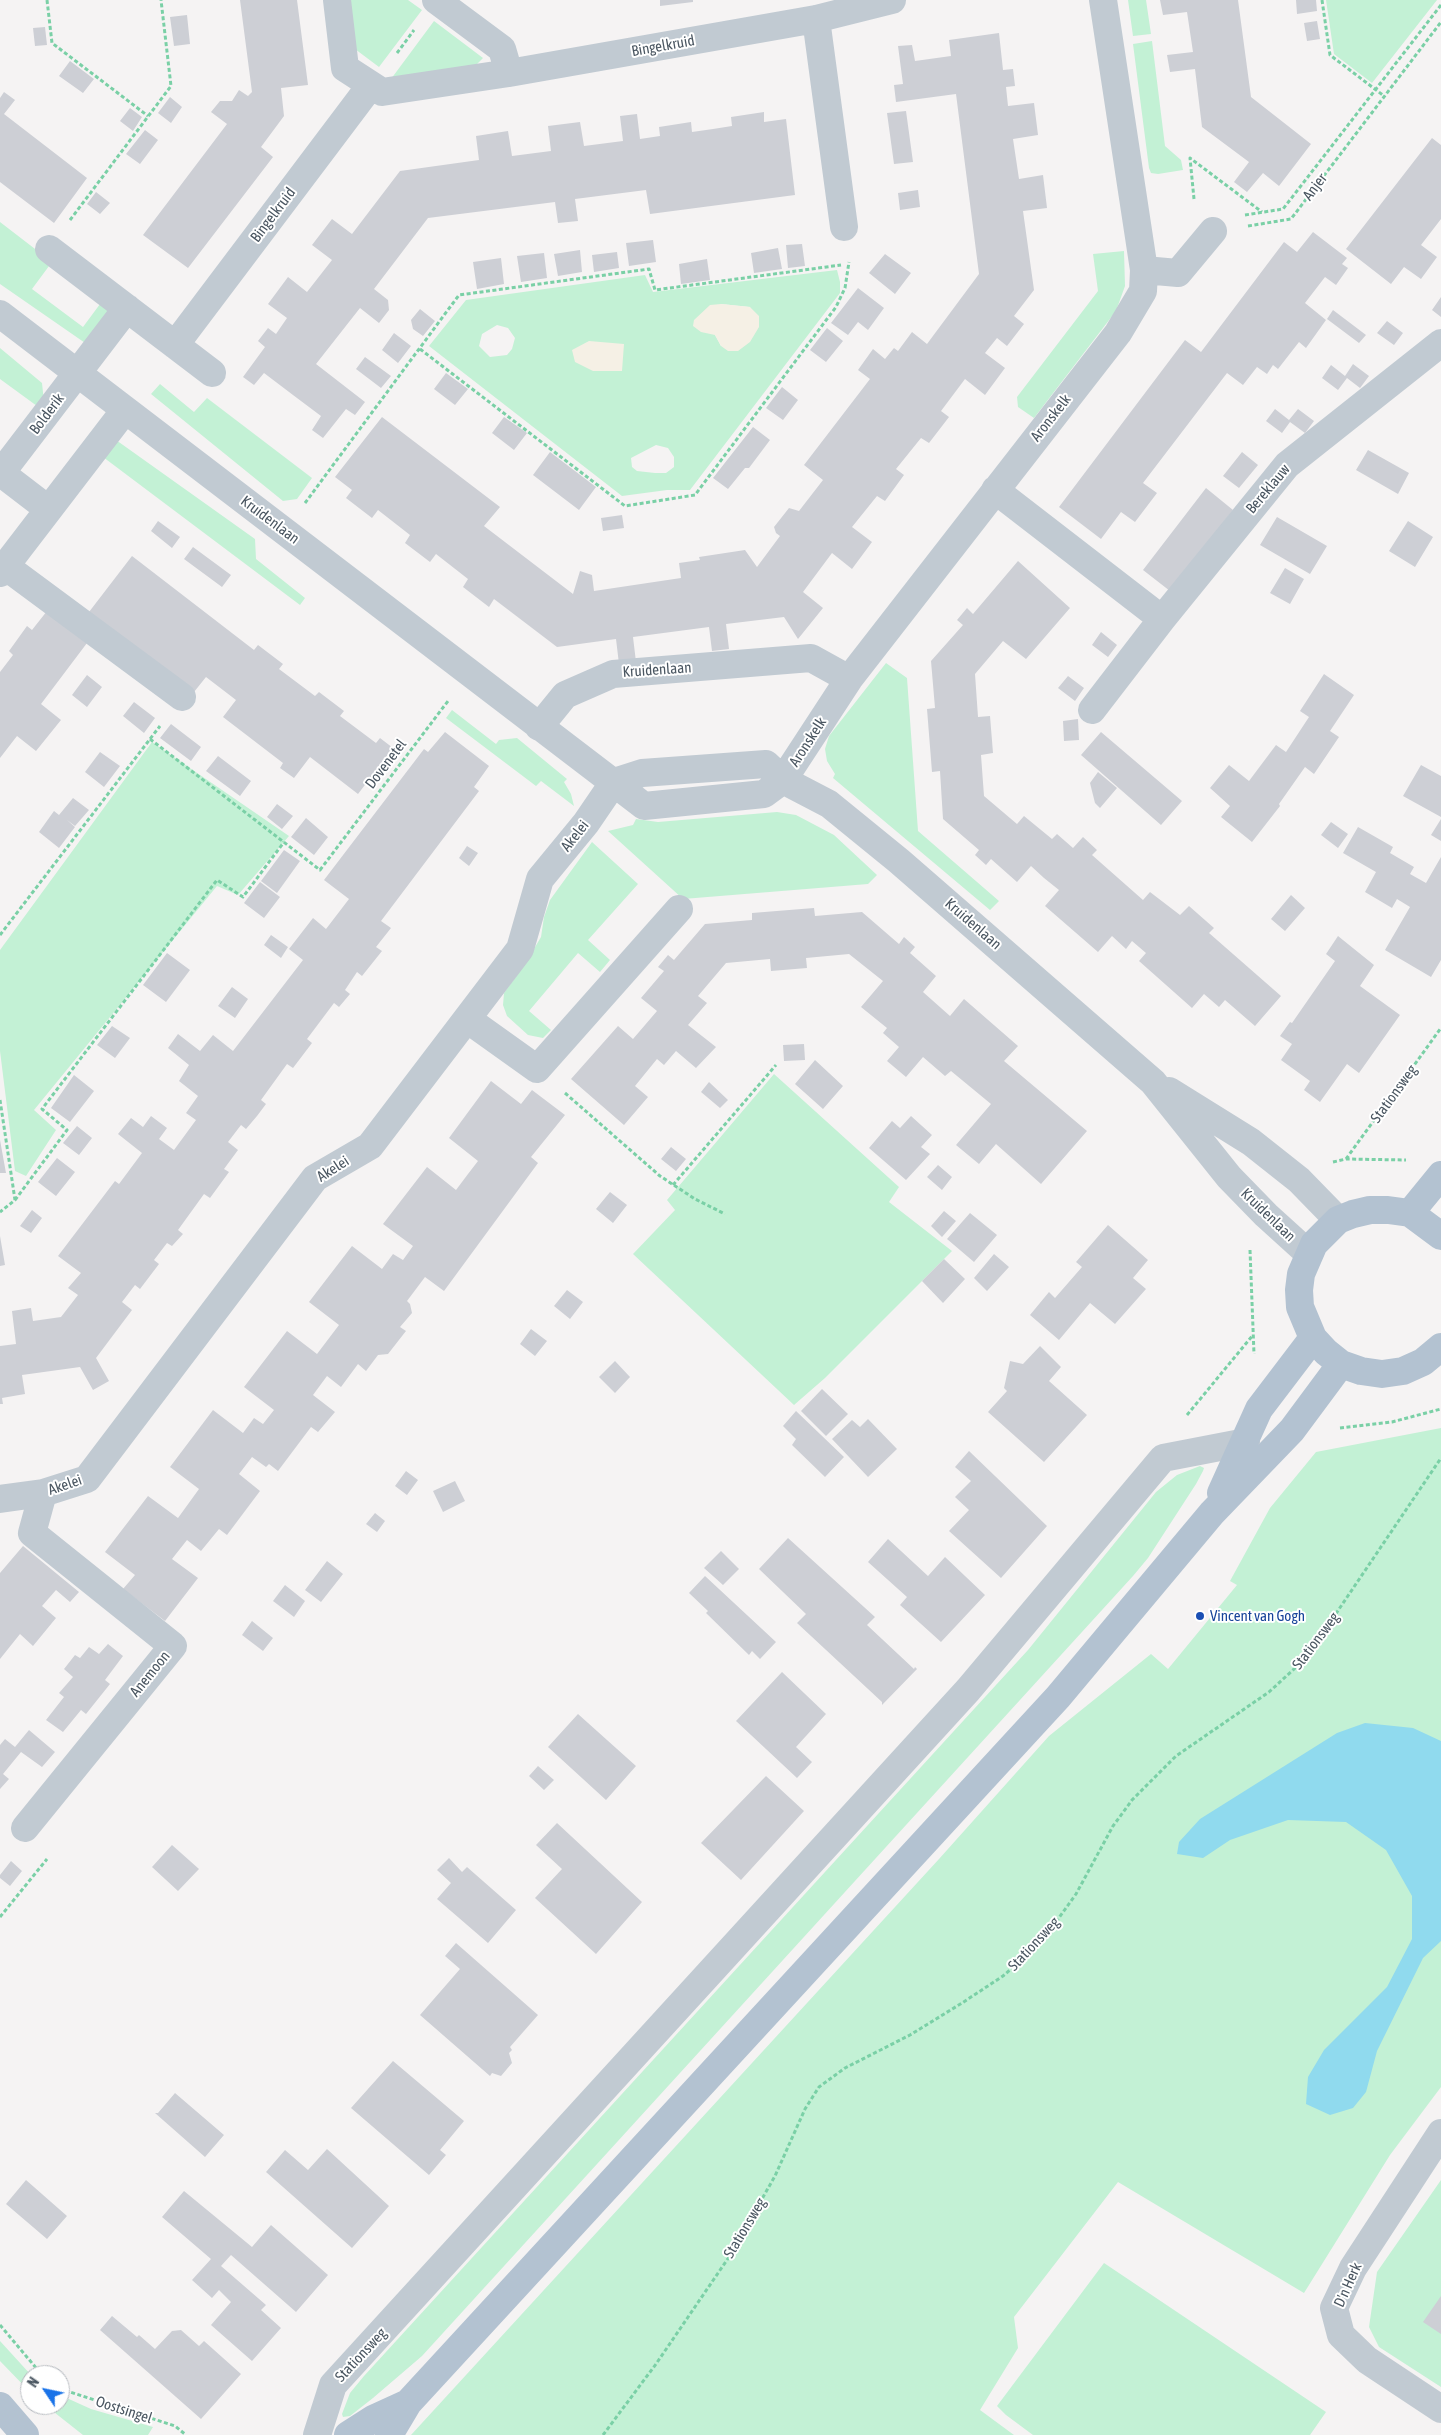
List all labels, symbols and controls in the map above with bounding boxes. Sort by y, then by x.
street label: Bingelkruid [630,32,696,60]
street label: Anjer [1299,170,1331,204]
street label: Bingelkruid [247,184,299,246]
street label: Bolderik [26,390,68,438]
street label: Aronskelk [1027,391,1075,445]
street label: Bereklauw [1242,461,1294,517]
street label: Kruidenlaan [237,492,303,548]
street label: Kruidenlaan [622,659,692,681]
street label: Aronskelk [785,714,831,770]
street label: Dovenetel [362,736,410,792]
street label: Akelei [557,817,593,855]
street label: Kruidenlaan [941,895,1005,953]
street label: Stationsweg [1367,1062,1421,1126]
street label: Akelei [314,1152,352,1186]
street label: Kruidenlaan [1237,1185,1299,1245]
street label: Akelei [46,1471,84,1499]
place label: Vincent van Gogh [1210,1607,1305,1625]
street label: Stationsweg [1289,1609,1343,1673]
marker: Vincent van Gogh [1194,1610,1206,1622]
street label: Anemoon [126,1648,174,1700]
street label: Stationsweg [1005,1913,1063,1975]
street label: Stationsweg [720,2195,770,2261]
street label: D'n Herk [1330,2260,1366,2310]
street label: Stationsweg [332,2324,390,2386]
north arrow [20,2365,70,2415]
text: N [24,2374,42,2390]
street label: Oostsingel [93,2392,155,2428]

